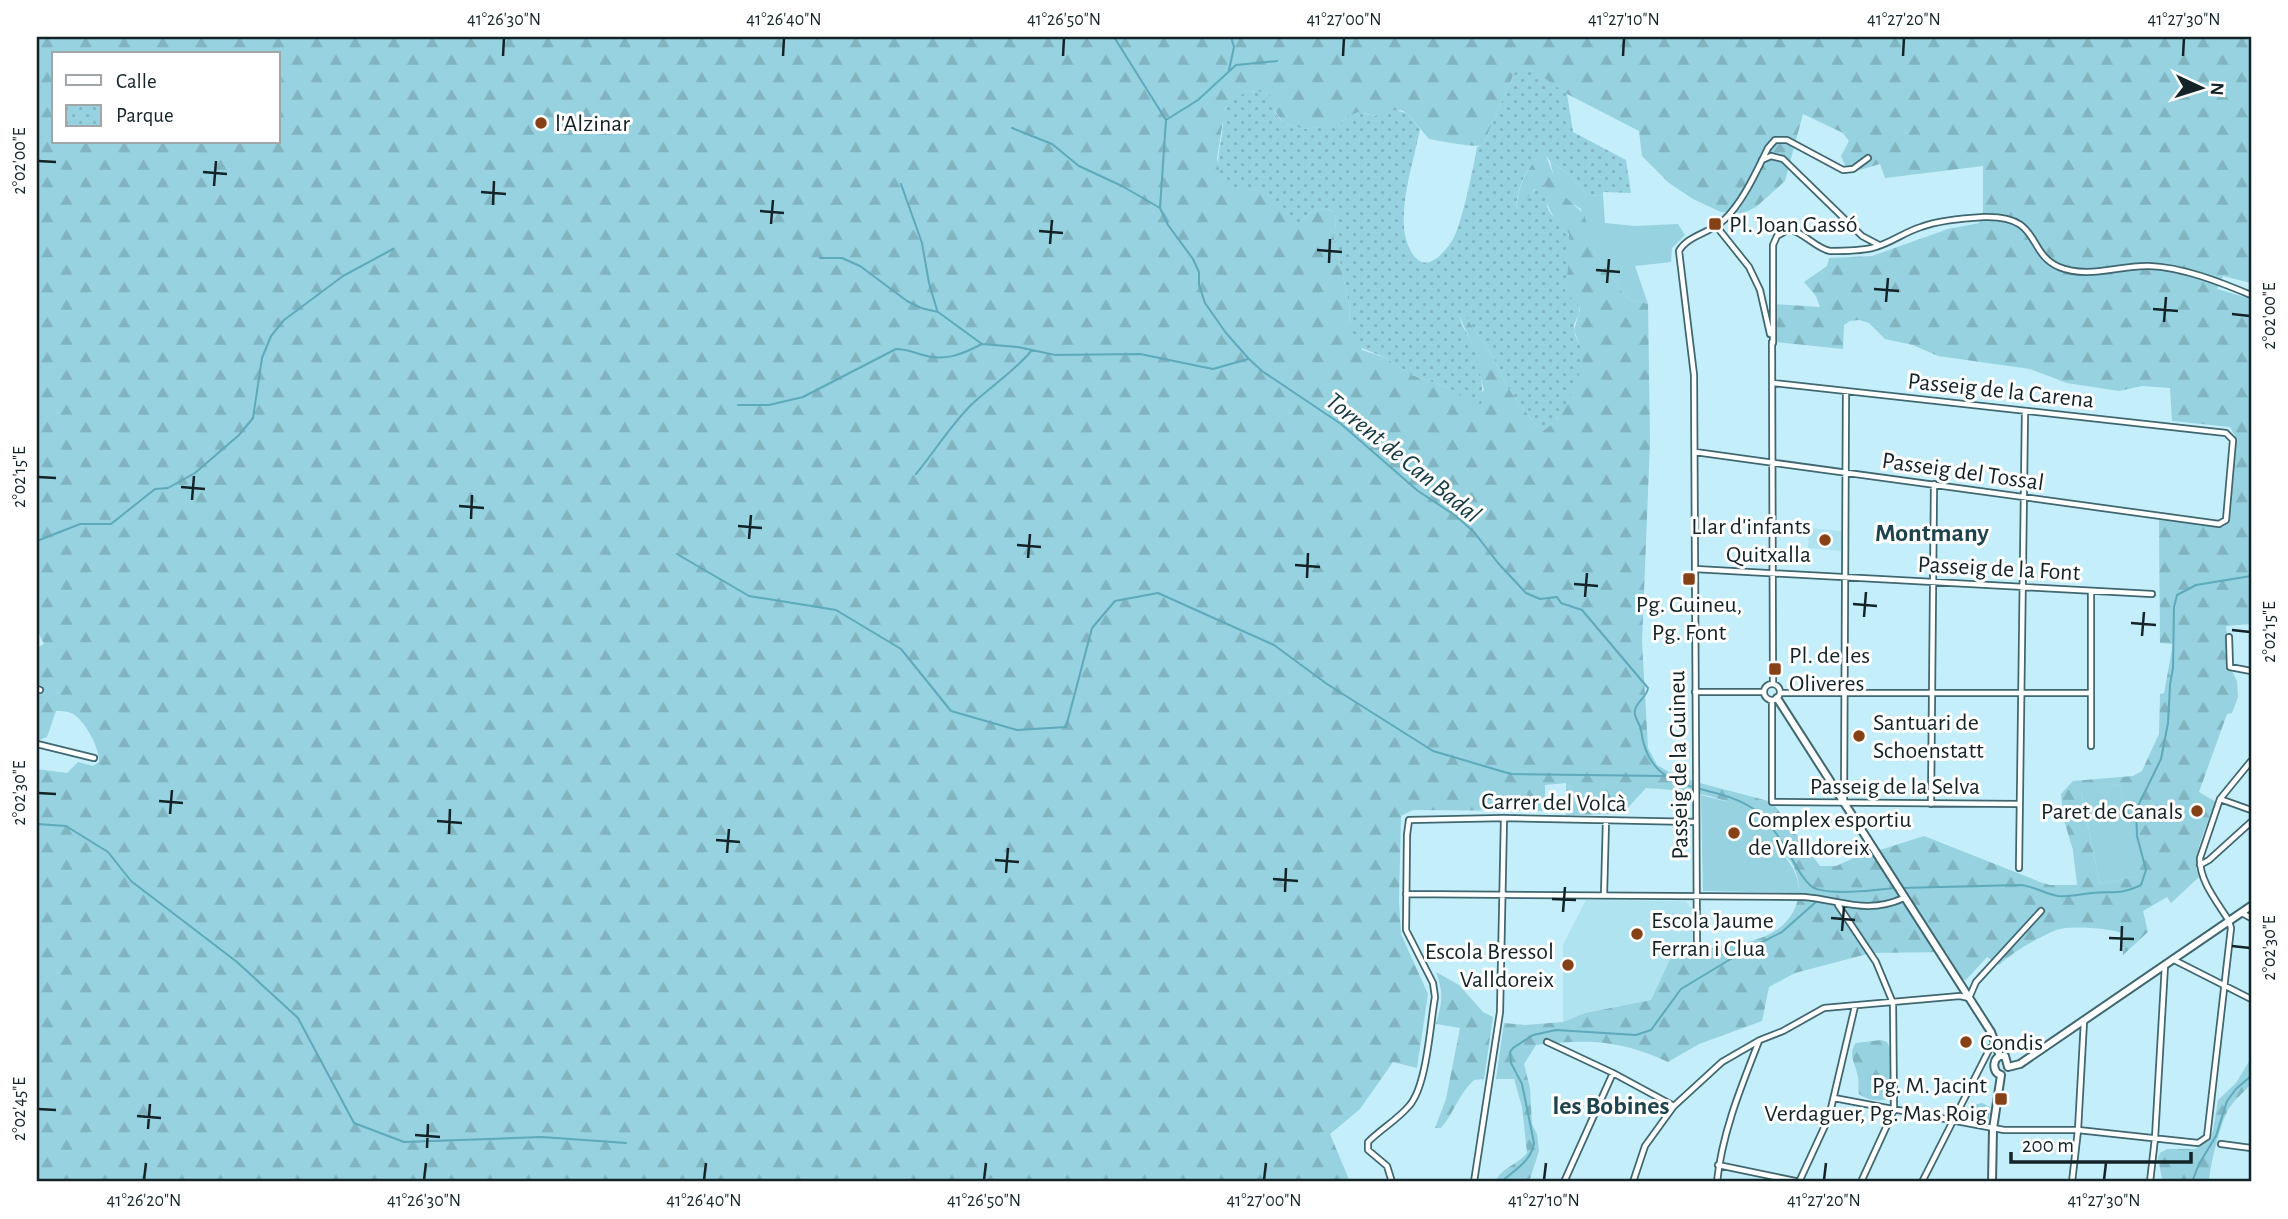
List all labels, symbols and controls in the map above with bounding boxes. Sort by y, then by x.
text: 41°26'30"N [467,11,541,29]
text: 41°26'40"N [746,11,822,29]
text: 41°26'50"N [1027,11,1101,29]
text: 41°27'00"N [1306,11,1382,29]
text: 41°27'10"N [1588,11,1660,29]
text: 41°27'20"N [1867,11,1941,29]
text: 41°27'30"N [2147,11,2221,29]
legend [52,52,280,144]
north arrow [2166,52,2236,122]
text: Calle [116,71,157,92]
text: N [2207,82,2226,96]
text: Parque [116,105,174,126]
place label: l'Alzinar [555,112,630,136]
marker: l'Alzinar [533,115,549,131]
text: 2°02'00"E [11,127,29,194]
place label: Pl. Joan Gassó [1729,213,1858,237]
marker: Pl. Joan Gassó [1707,216,1723,232]
text: 2°02'00"E [2261,282,2279,349]
street label: Passeig de la Carena [1907,369,2095,413]
water label: Torrent de Can Badal [1321,388,1486,528]
text: 2°02'15"E [11,446,29,508]
street label: Passeig del Tossal [1880,449,2045,495]
place label: Llar d'infants Quitxalla [1691,515,1811,567]
district label: Montmany [1875,520,1989,546]
marker: Llar d'infants Quitxalla [1817,532,1833,548]
street label: Passeig de la Font [1917,553,2081,585]
marker: Pg. Guineu, Pg. Font [1681,571,1697,587]
place label: Pg. Guineu, Pg. Font [1636,593,1742,645]
text: 2°02'15"E [2261,601,2279,663]
place label: Pl. de les Oliveres [1789,644,1870,696]
marker: Pl. de les Oliveres [1767,661,1783,677]
street label: Passeig de la Guineu [1665,670,1693,860]
place label: Santuari de Schoenstatt [1873,711,1984,763]
marker: Santuari de Schoenstatt [1851,728,1867,744]
text: 2°02'30"E [11,760,29,825]
street label: Passeig de la Selva [1810,775,1980,799]
street label: Carrer del Volcà [1481,790,1627,816]
place label: Paret de Canals [2041,800,2183,824]
marker: Paret de Canals [2189,803,2205,819]
place label: Complex esportiu de Valldoreix [1748,808,1912,860]
marker: Complex esportiu de Valldoreix [1726,825,1742,841]
place label: Escola Jaume Ferran i Clua [1651,909,1774,961]
text: 2°02'30"E [2261,915,2279,980]
marker: Escola Jaume Ferran i Clua [1629,926,1645,942]
place label: Escola Bressol Valldoreix [1425,940,1555,992]
marker: Escola Bressol Valldoreix [1560,957,1576,973]
place label: Condis [1980,1031,2043,1055]
marker: Condis [1958,1034,1974,1050]
place label: Pg. M. Jacint Verdaguer, Pg. Mas Roig [1764,1074,1987,1126]
text: 2°02'45"E [11,1077,29,1141]
marker: Pg. M. Jacint Verdaguer, Pg. Mas Roig [1993,1091,2009,1107]
district label: les Bobines [1552,1093,1670,1119]
scale bar [2011,1121,2192,1165]
text: 200 m [2022,1135,2074,1156]
text: 41°26'20"N [107,1192,181,1210]
text: 41°26'30"N [387,1192,461,1210]
text: 41°26'40"N [666,1192,742,1210]
text: 41°26'50"N [947,1192,1021,1210]
text: 41°27'00"N [1226,1192,1302,1210]
text: 41°27'10"N [1508,1192,1580,1210]
text: 41°27'20"N [1787,1192,1861,1210]
text: 41°27'30"N [2067,1192,2141,1210]

